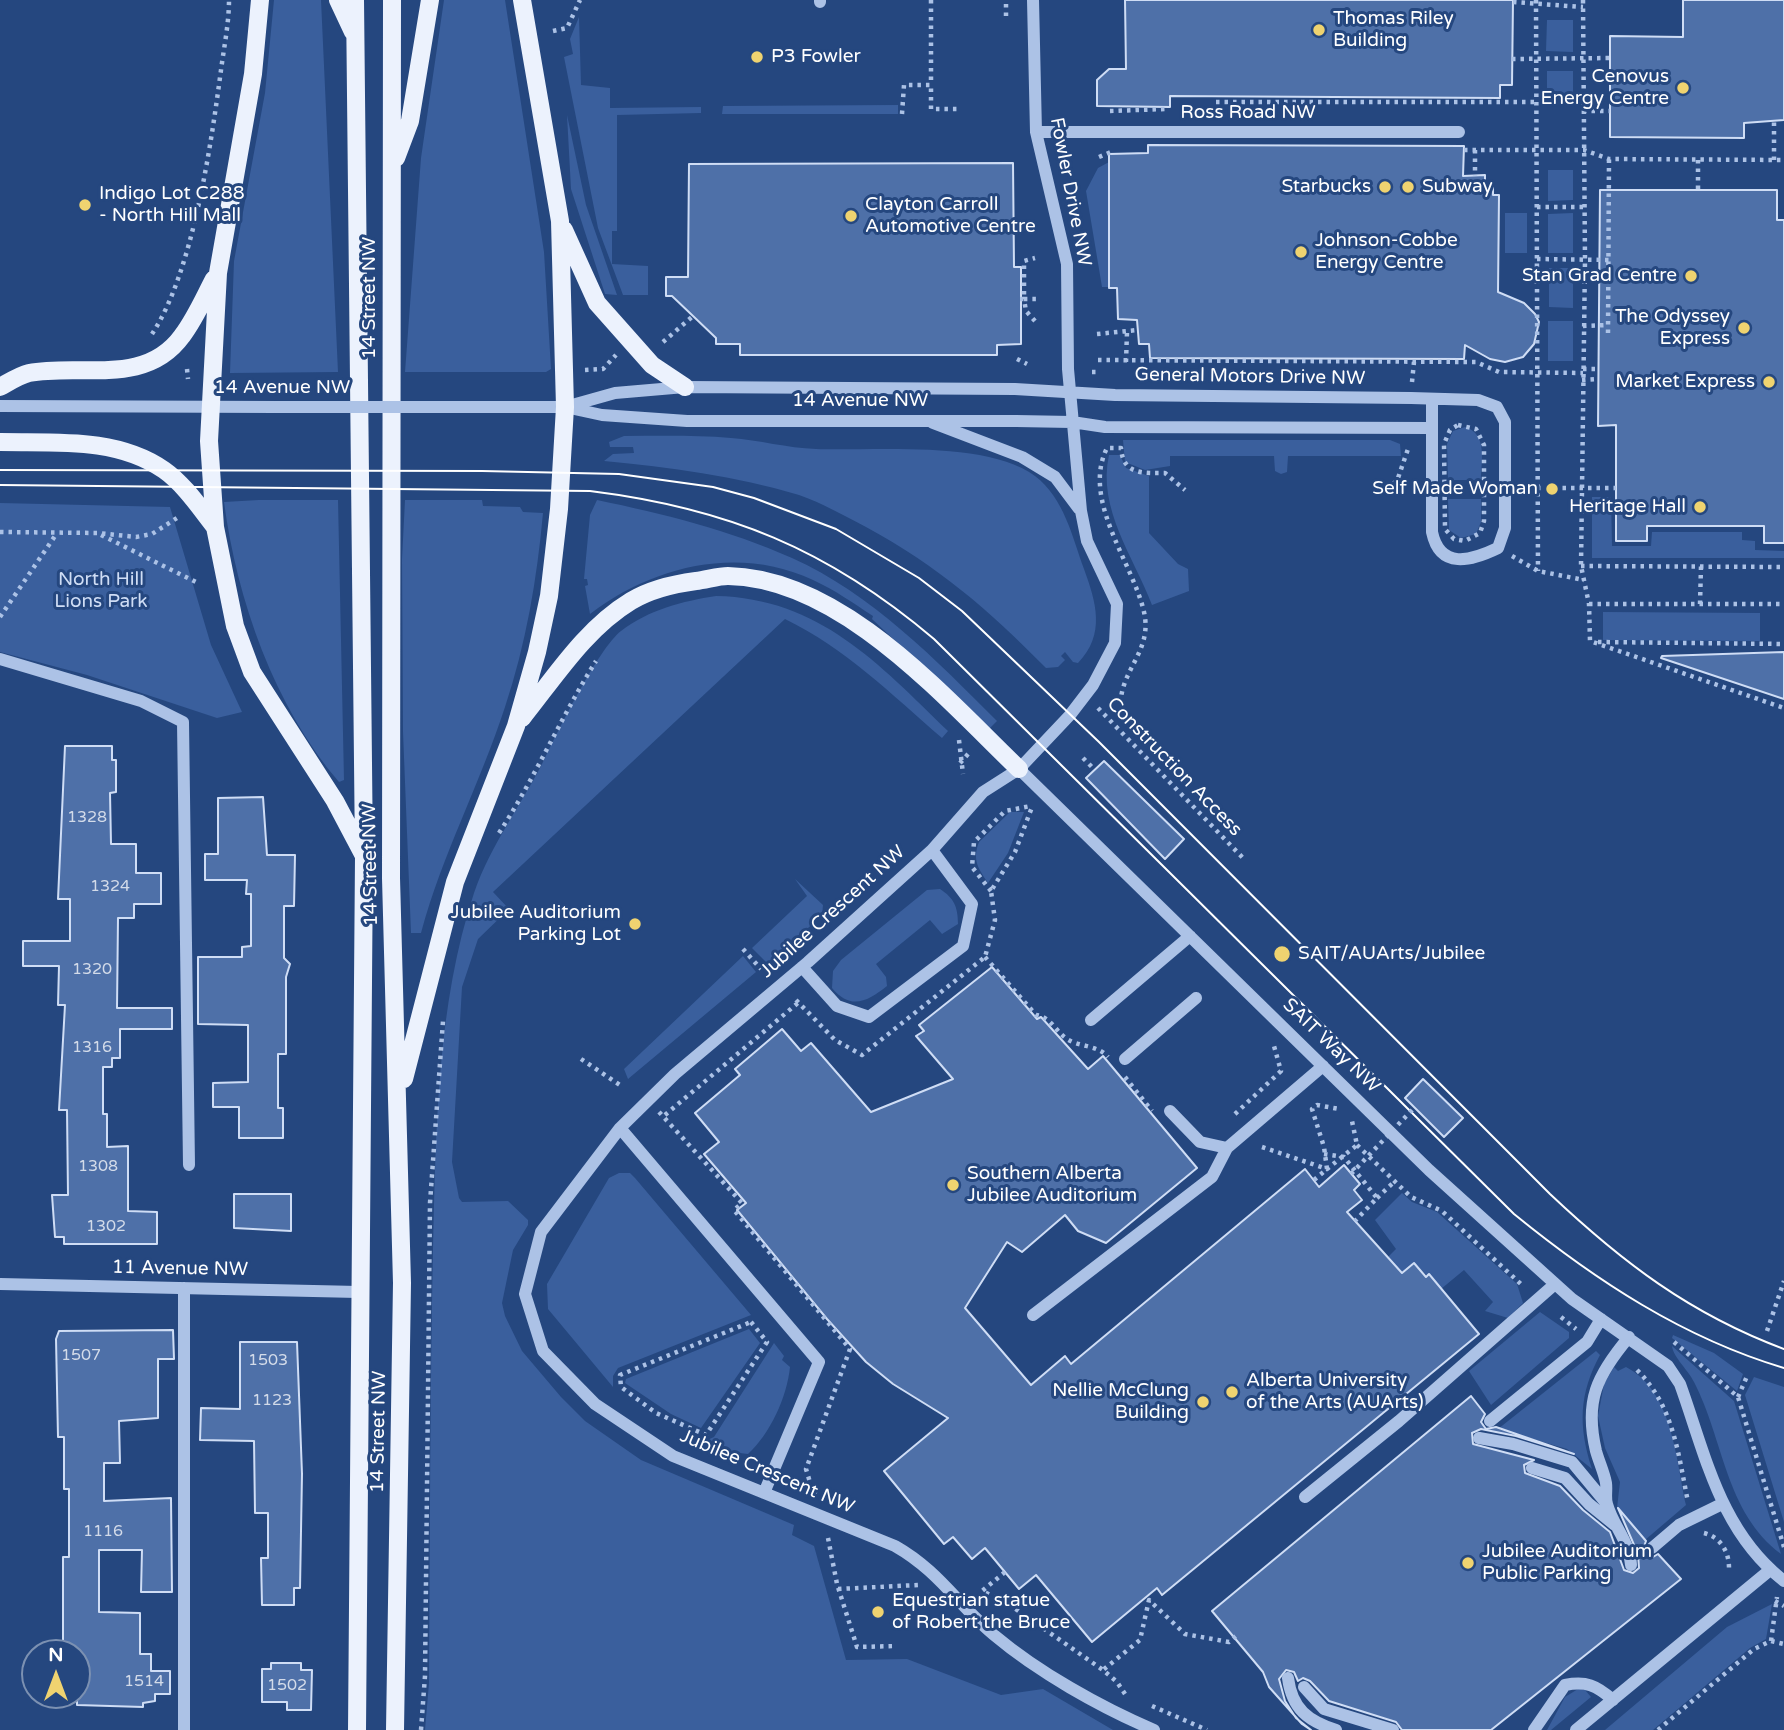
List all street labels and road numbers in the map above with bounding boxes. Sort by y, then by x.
street label: Ross Road NW [1180,102,1316,124]
street label: Fowler Drive NW [1044,116,1096,268]
street label: 14 Street NW [359,237,381,359]
street label: General Motors Drive NW [1134,364,1366,390]
street label: 14 Avenue NW [214,377,350,399]
street label: 14 Avenue NW [792,390,928,412]
street label: Construction Access [1102,693,1246,841]
street label: 14 Street NW [359,804,383,926]
street label: Jubilee Crescent NW [756,841,910,983]
street label: SAIT Way NW [1278,994,1384,1098]
street label: 11 Avenue NW [112,1256,248,1282]
street label: 14 Street NW [367,1371,391,1493]
street label: Jubilee Crescent NW [676,1425,858,1519]

